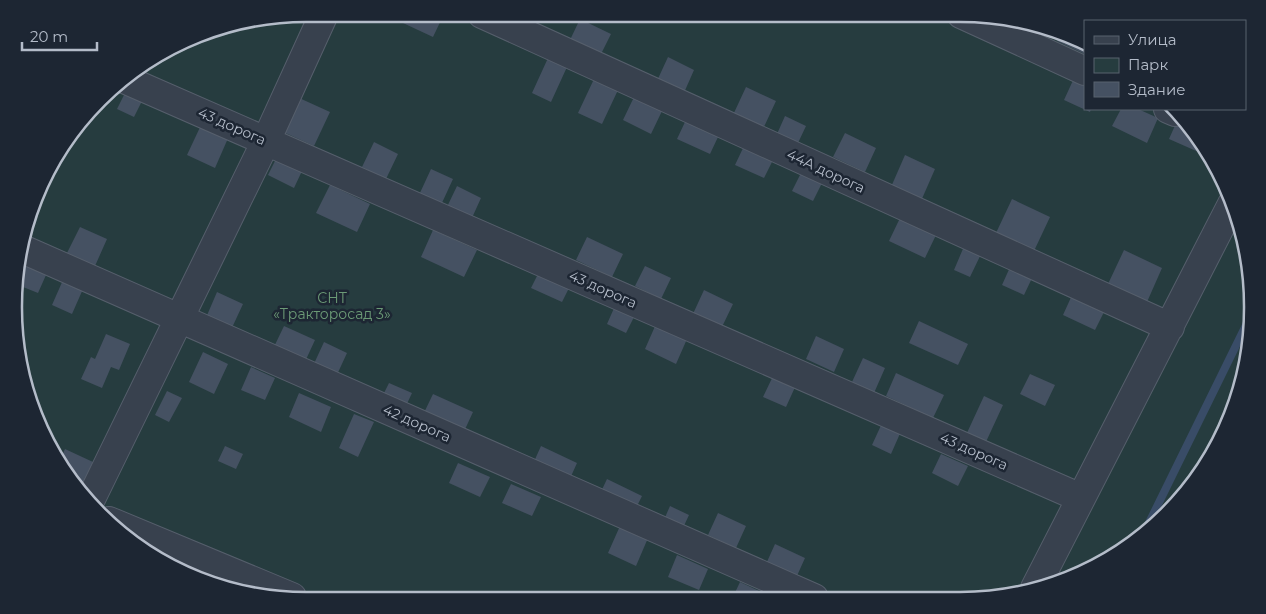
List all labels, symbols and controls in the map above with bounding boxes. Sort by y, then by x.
scale bar [22,20,98,52]
legend [1084,20,1246,110]
text: 20 m [30,27,68,46]
text: Улица [1128,30,1176,49]
text: Парк [1128,55,1168,74]
text: Здание [1128,80,1186,99]
street label: 43 дорога [195,103,269,149]
street label: 44А дорога [784,145,868,197]
street label: 43 дорога [566,266,640,312]
park label: СНТ «Тракторосад 3» [273,289,391,323]
street label: 42 дорога [380,400,454,446]
street label: 43 дорога [937,428,1011,474]

